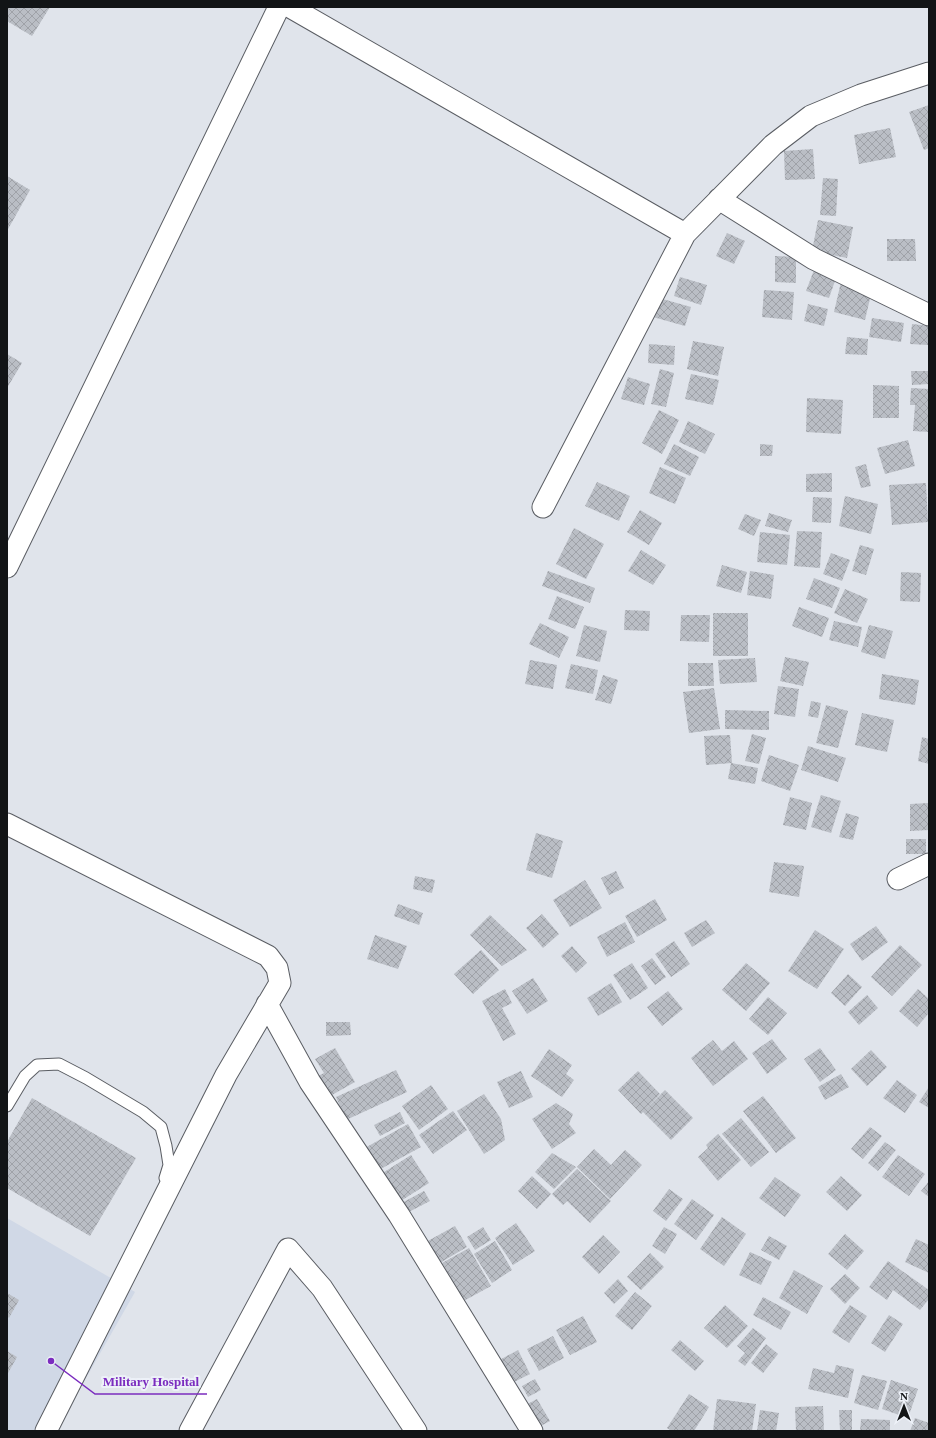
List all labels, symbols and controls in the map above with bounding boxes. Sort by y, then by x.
callout: Military Hospital [95,1369,207,1394]
text: Military Hospital [103,1374,200,1389]
north arrow [884,1386,924,1426]
text: N [900,1390,908,1402]

